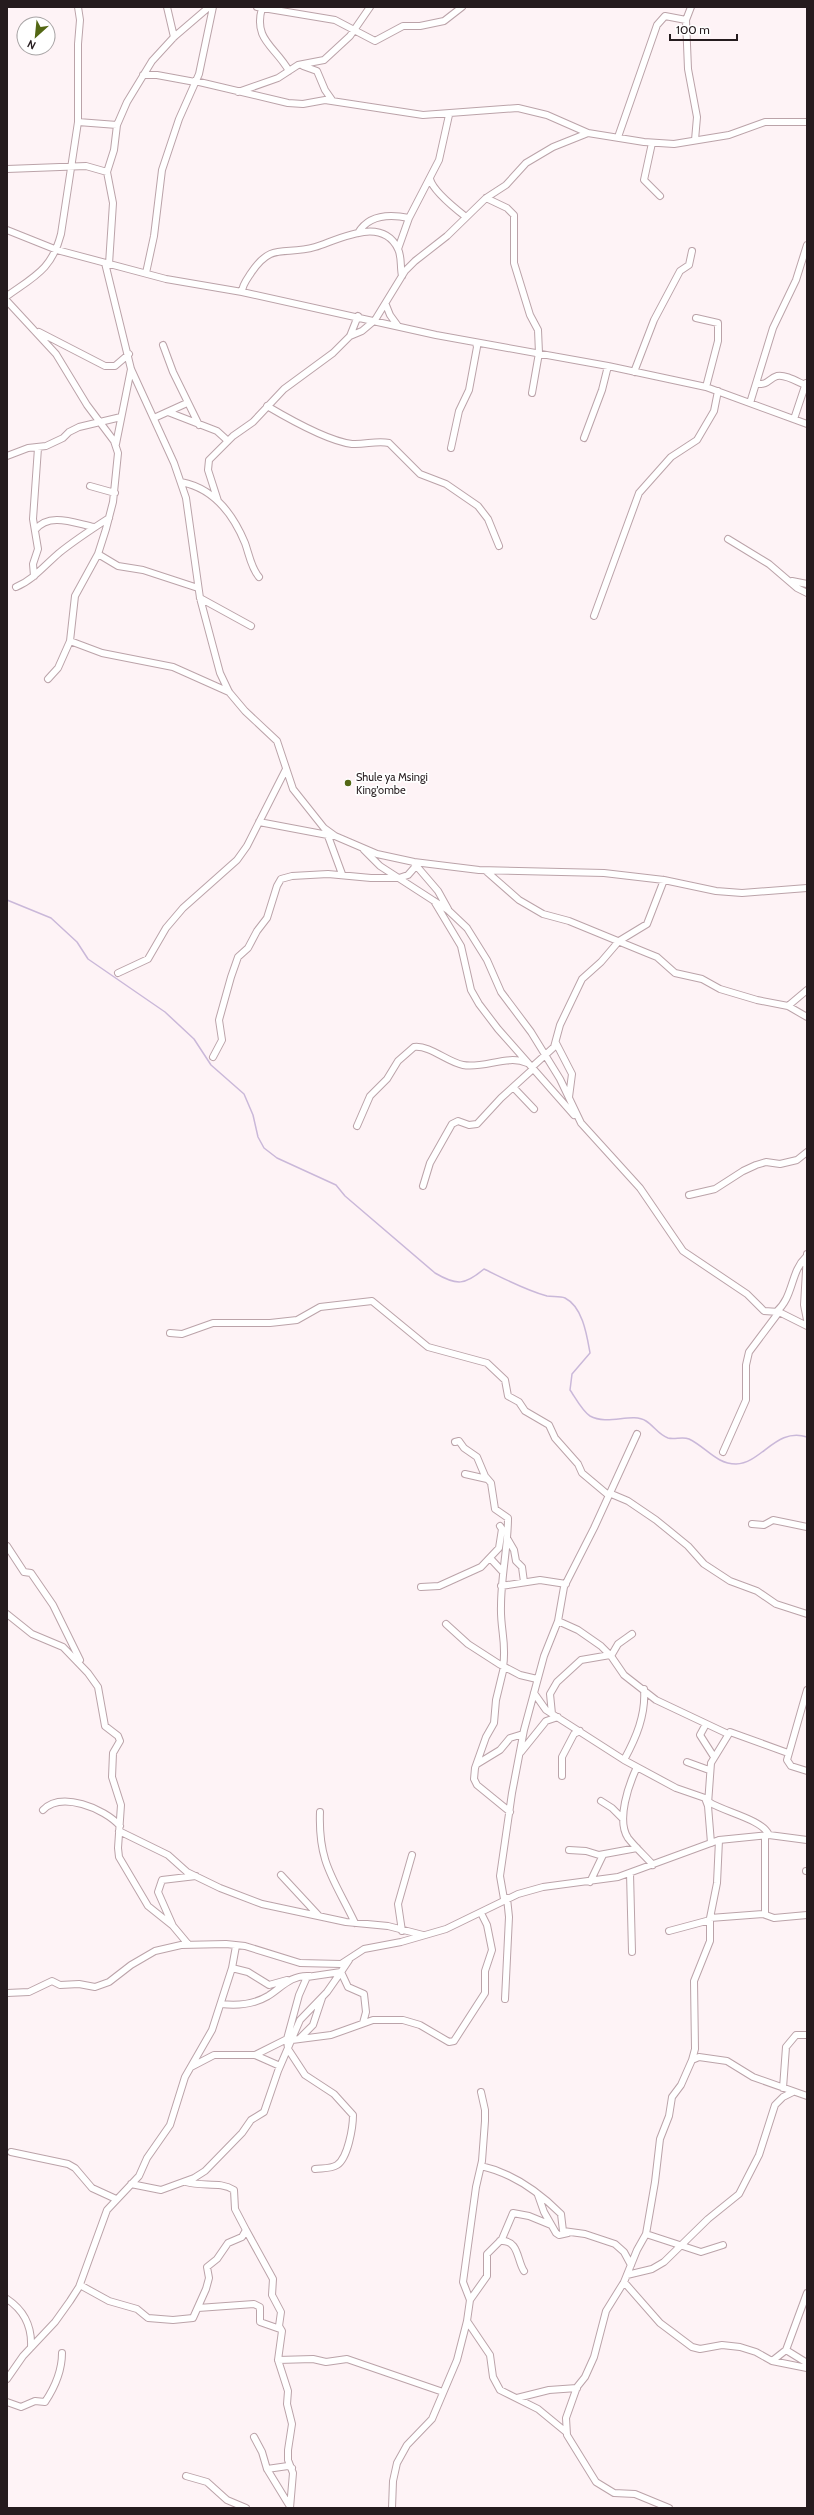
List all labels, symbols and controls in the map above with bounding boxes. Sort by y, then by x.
north arrow [16,16,56,56]
scale bar [670,16,737,42]
text: 100 m [676,22,710,37]
text: N [25,37,38,53]
place label: Shule ya Msingi King'ombe [356,770,428,797]
marker: Shule ya Msingi King'ombe [343,778,353,788]

